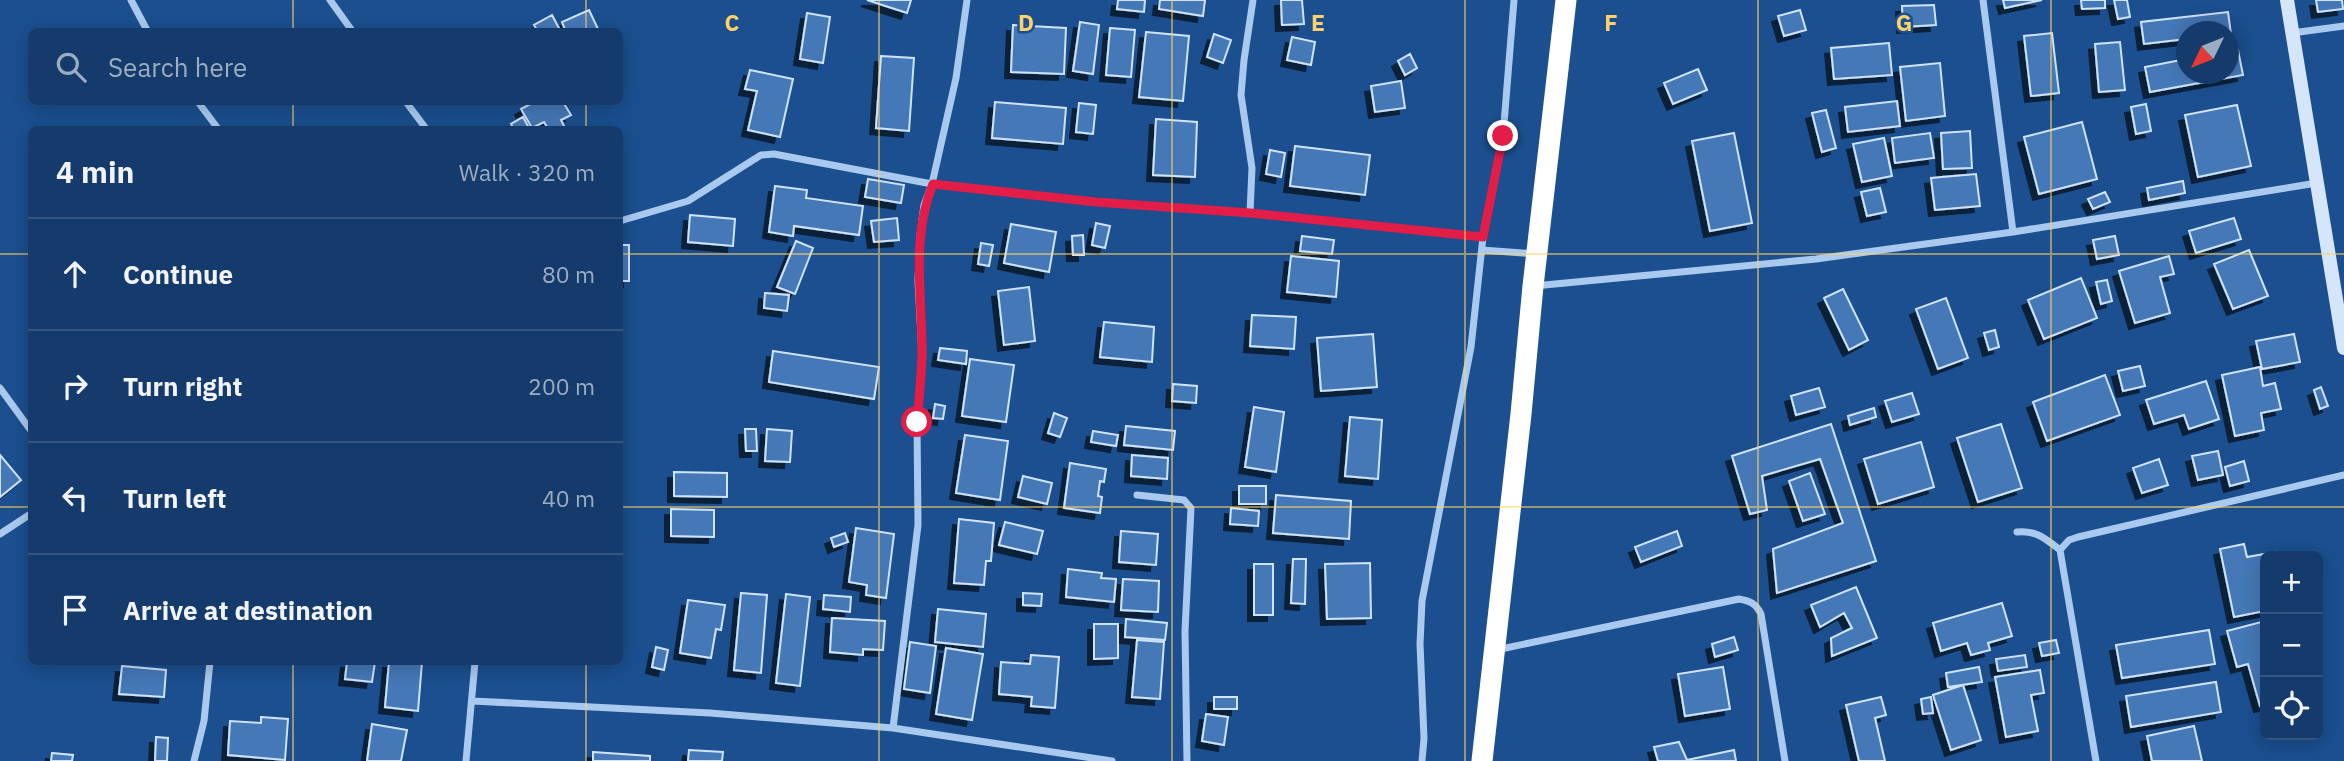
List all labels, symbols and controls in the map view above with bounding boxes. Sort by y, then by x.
text: C [725,7,740,37]
text: D [1018,7,1034,37]
text: E [1311,7,1325,37]
text: F [1604,7,1618,37]
text: G [1896,7,1912,37]
north arrow [2176,21,2239,84]
search box [28,28,623,105]
icon: search [52,48,90,86]
text: Search here [108,50,247,84]
route end [1487,120,1518,151]
text: 4 min [56,152,134,191]
text: Walk · 320 m [459,157,595,187]
icon: ahead [56,255,94,293]
text: Continue [123,257,233,291]
text: 80 m [542,259,595,289]
icon: right [56,367,94,405]
text: Turn right [123,369,242,403]
text: 200 m [528,371,595,401]
route start [901,406,932,437]
icon: left [56,479,94,517]
text: Turn left [123,481,226,515]
text: 40 m [542,483,595,513]
map controls [2260,551,2323,740]
button: + [2260,551,2323,614]
icon: arrive [56,591,94,629]
text: Arrive at destination [123,593,373,627]
button: − [2260,614,2323,677]
button: locate [2260,677,2323,740]

